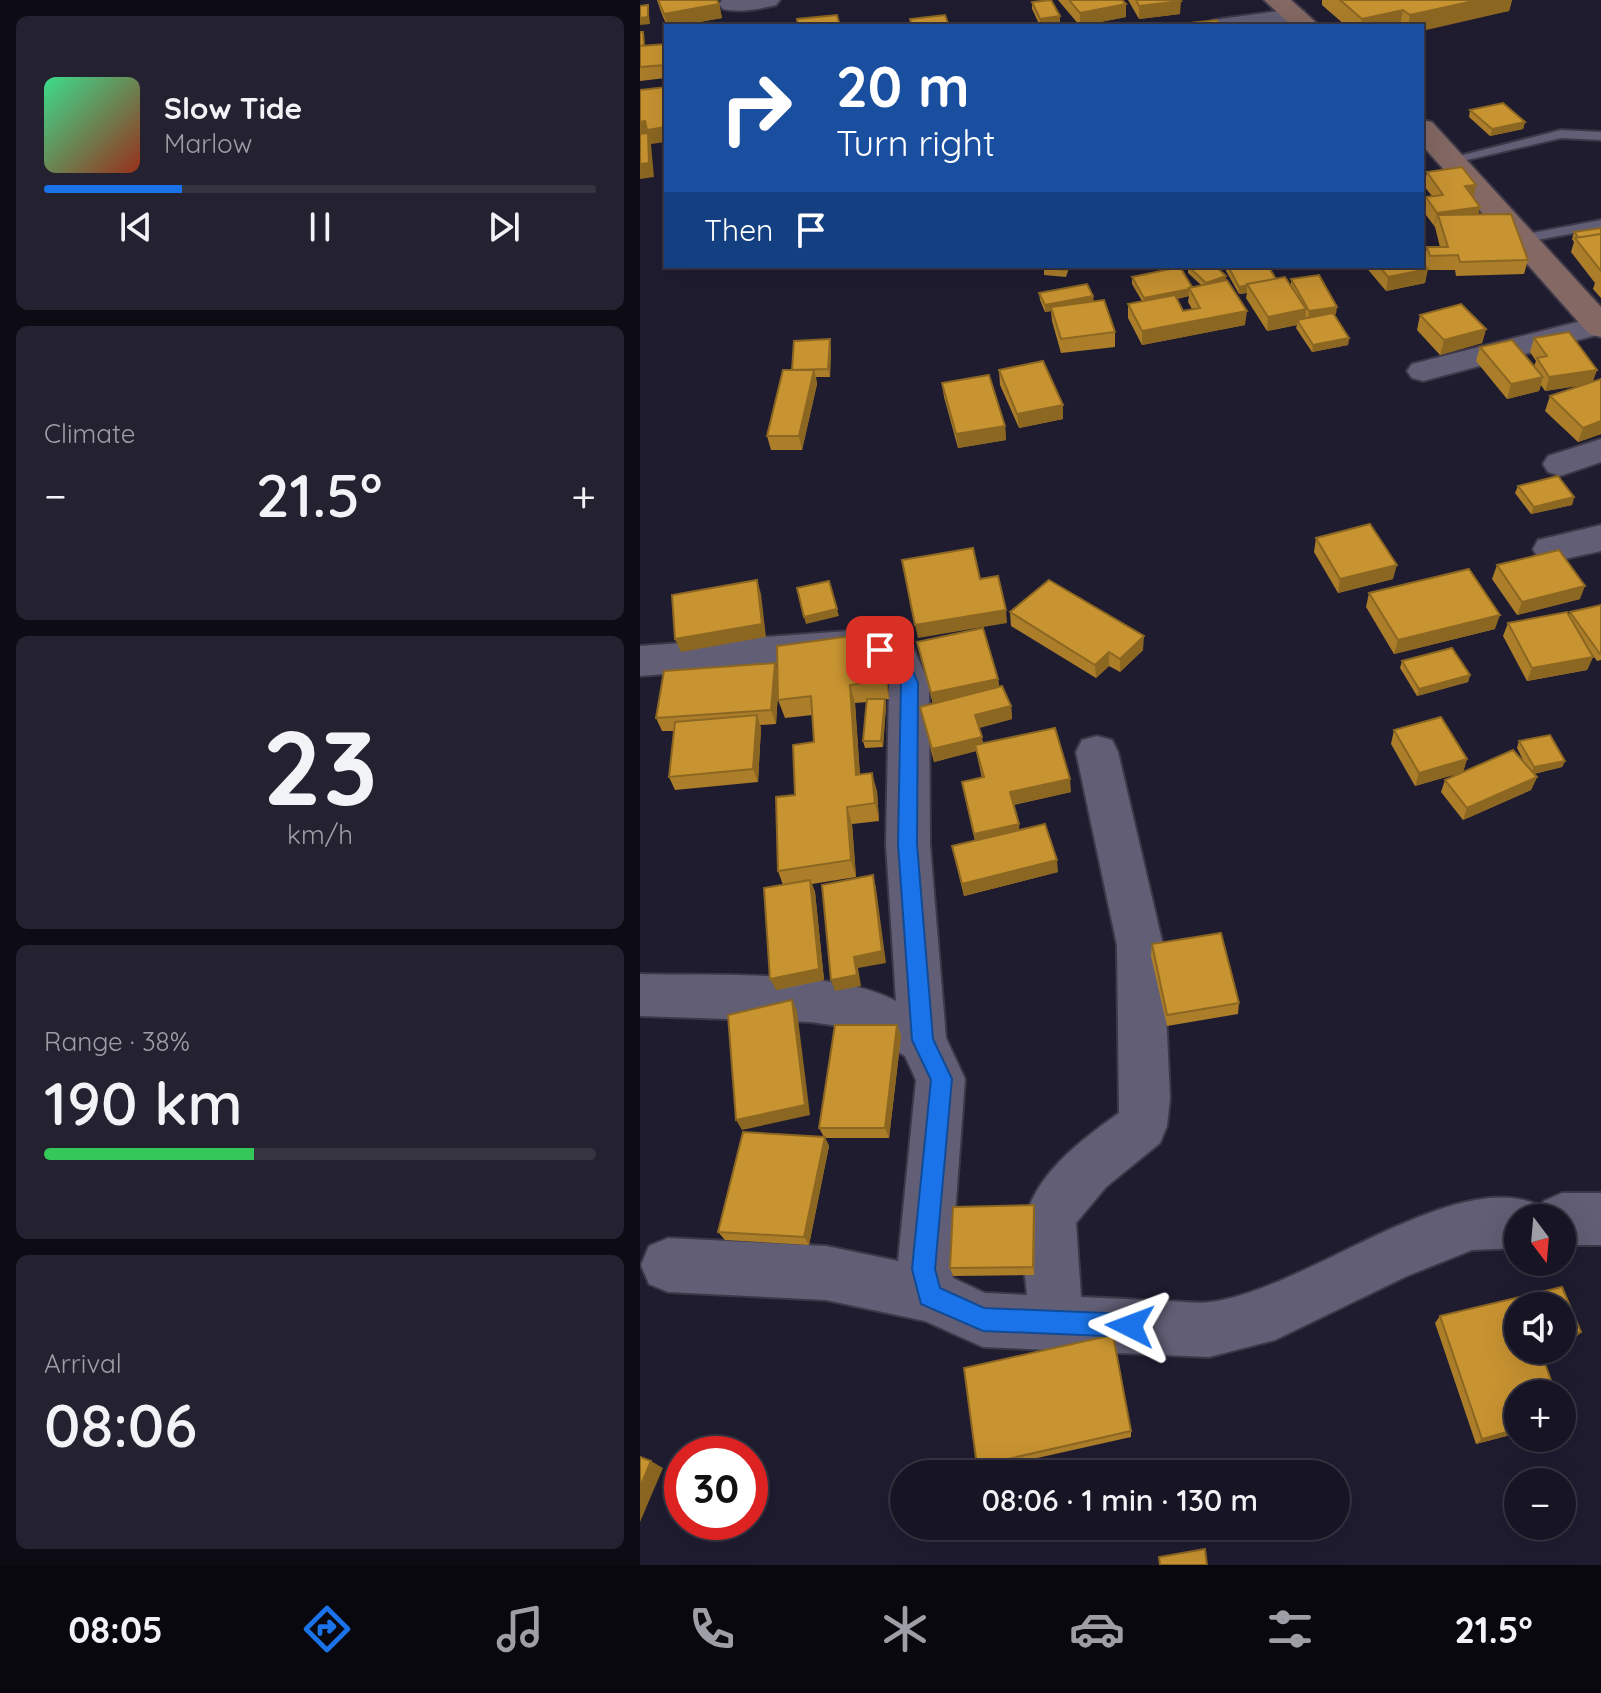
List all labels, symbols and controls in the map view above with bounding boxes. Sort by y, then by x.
text: 20 m [836,51,970,121]
icon: right [704,56,808,160]
text: Slow Tide [164,89,302,127]
text: Turn right [836,120,995,165]
text: Marlow [164,127,252,160]
icon: previous [114,205,158,249]
icon: pause [298,205,342,249]
icon: next [482,205,526,249]
icon: arrive [789,208,833,252]
text: Then [704,211,773,249]
text: Climate [44,417,135,450]
text: 21.5° [256,457,382,532]
text: − [44,468,67,523]
text: + [571,468,596,523]
pin [846,616,914,684]
icon: arrive [858,628,902,672]
text: 23 [262,701,378,831]
text: km/h [287,818,353,851]
text: Range · 38% [44,1025,190,1058]
text: 190 km [44,1065,243,1140]
north arrow [1504,1204,1576,1276]
map controls [1504,1204,1576,1540]
position arrow [1088,1284,1172,1368]
button: sound [1504,1292,1576,1364]
text: Arrival [44,1347,122,1380]
button: + [1504,1380,1576,1452]
text: 08:06 [44,1387,197,1462]
speed limit sign: 30 [664,1436,768,1540]
button: − [1504,1468,1576,1540]
text: 08:06 · 1 min · 130 m [982,1481,1258,1519]
icon: directions [299,1601,355,1657]
icon: music [492,1601,548,1657]
icon: phone [684,1601,740,1657]
icon: climate [877,1601,933,1657]
icon: car [1069,1601,1125,1657]
icon: filters [1262,1601,1318,1657]
text: 08:05 [68,1607,163,1652]
text: 21.5° [1454,1607,1533,1652]

